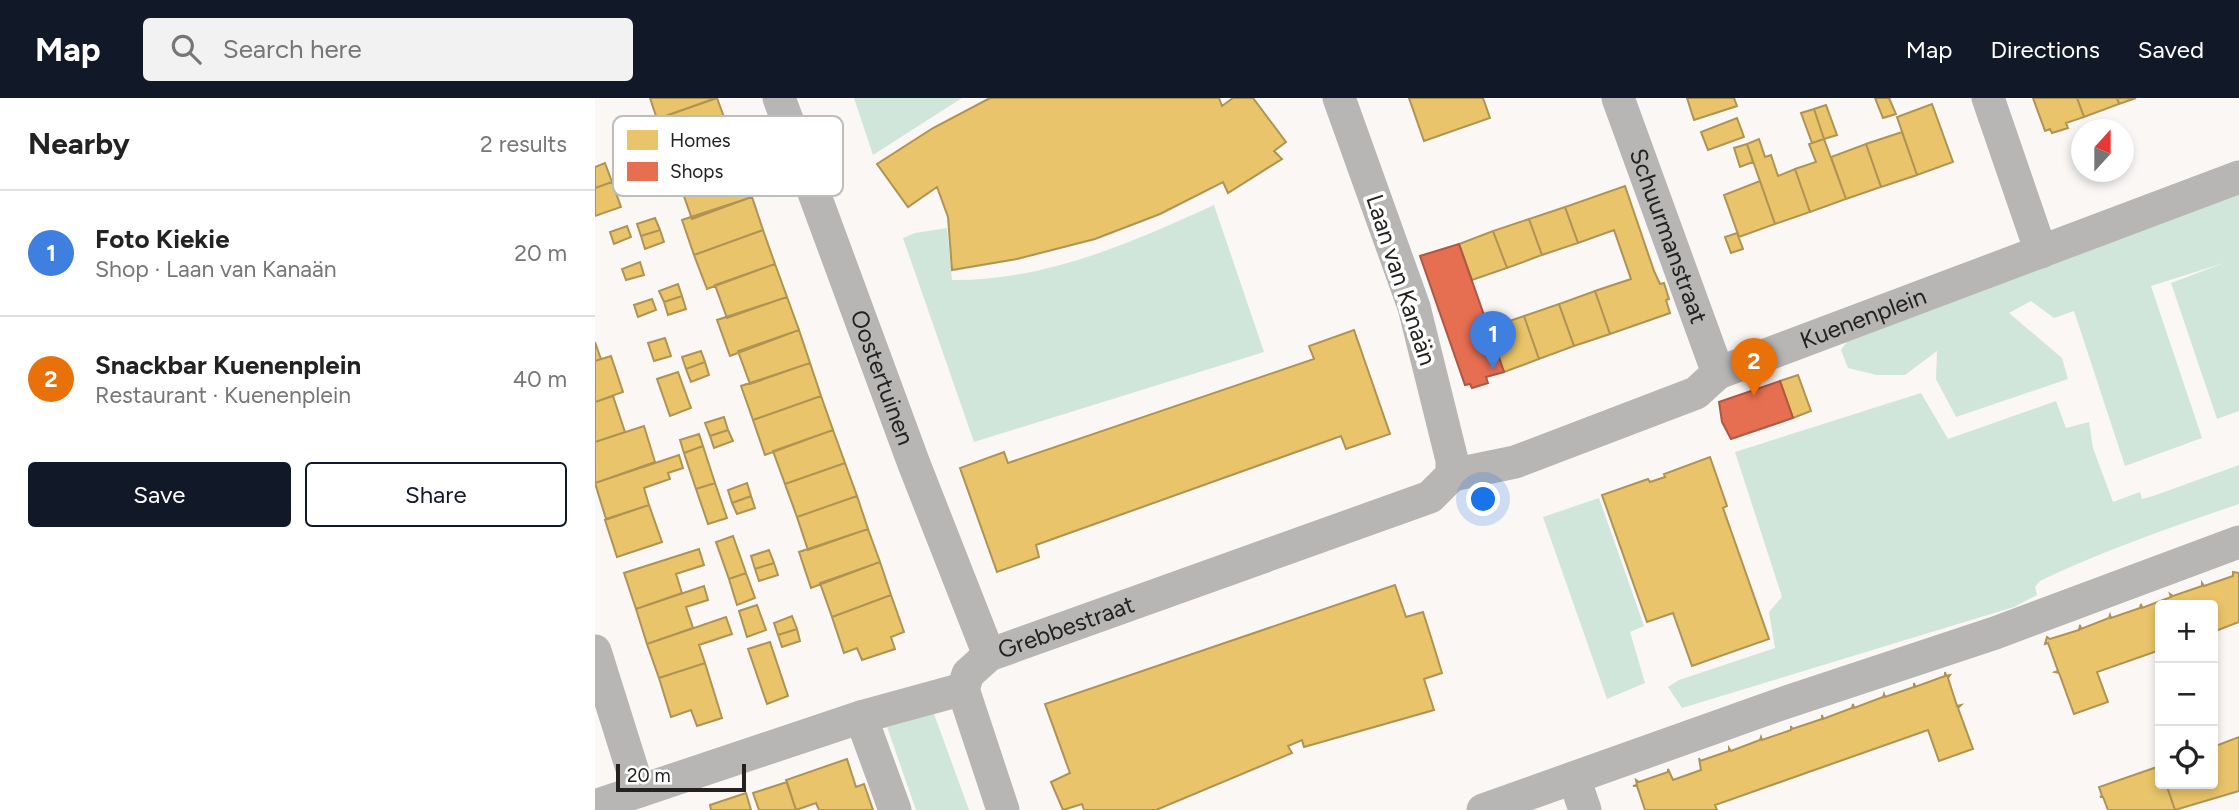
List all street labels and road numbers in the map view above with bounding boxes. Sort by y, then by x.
street label: Schuurmanstraat [1624,144,1714,327]
street label: Laan van Kanaän [1360,191,1443,369]
street label: Kuenenplein [1796,281,1930,355]
street label: Oostertuinen [844,306,921,449]
street label: Grebbestraat [994,589,1138,665]

